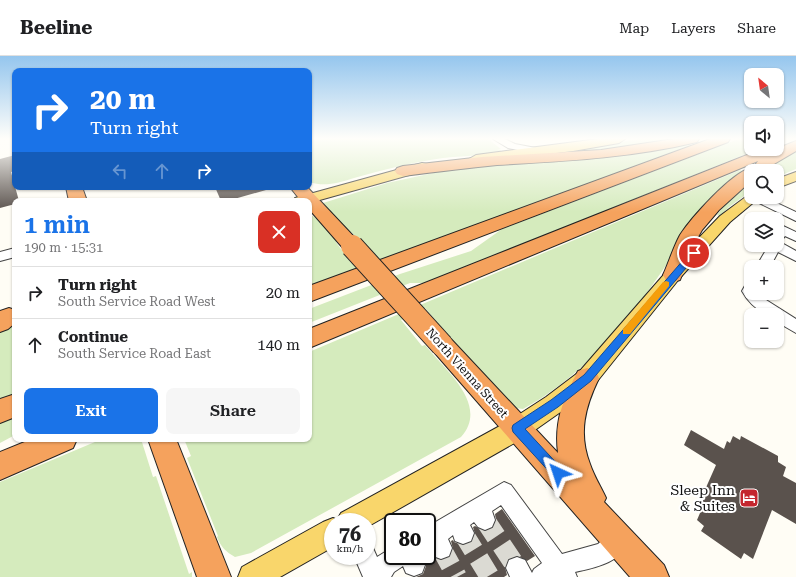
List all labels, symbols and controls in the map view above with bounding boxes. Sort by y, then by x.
text: Beeline [20,16,93,39]
text: Map [619,20,649,36]
text: Layers [671,20,715,36]
text: Share [737,20,776,36]
north arrow [744,68,784,108]
map controls [744,68,784,348]
text: 20 m [90,83,155,116]
icon: right [24,84,76,136]
button: sound [744,116,784,156]
text: Turn right [90,117,178,138]
icon: left [109,160,131,182]
icon: ahead [151,160,173,182]
icon: right [193,160,215,182]
button: search [744,164,784,204]
text: 1 min [24,211,90,239]
button: close [258,211,300,253]
button: layers [744,212,784,252]
pin [677,236,711,270]
text: 190 m · 15:31 [24,240,103,255]
icon: arrive [683,242,705,264]
button: + [744,260,784,300]
text: Turn right [58,276,137,294]
icon: right [24,282,46,304]
text: 20 m [266,284,300,302]
text: South Service Road West [58,294,215,309]
button: − [744,308,784,348]
street label: North Vienna Street [423,325,511,421]
text: Continue [58,328,128,346]
icon: ahead [24,334,46,356]
text: 140 m [257,336,300,354]
text: South Service Road East [58,346,211,361]
button: Exit [24,388,158,434]
button: Share [166,388,300,434]
position arrow [537,452,579,494]
place label: Sleep Inn & Suites [671,482,735,514]
hotel icon: Sleep Inn & Suites [738,487,760,509]
speed limit sign: 80 [384,513,436,565]
text: 76 [339,522,361,546]
text: km/h [337,543,363,554]

